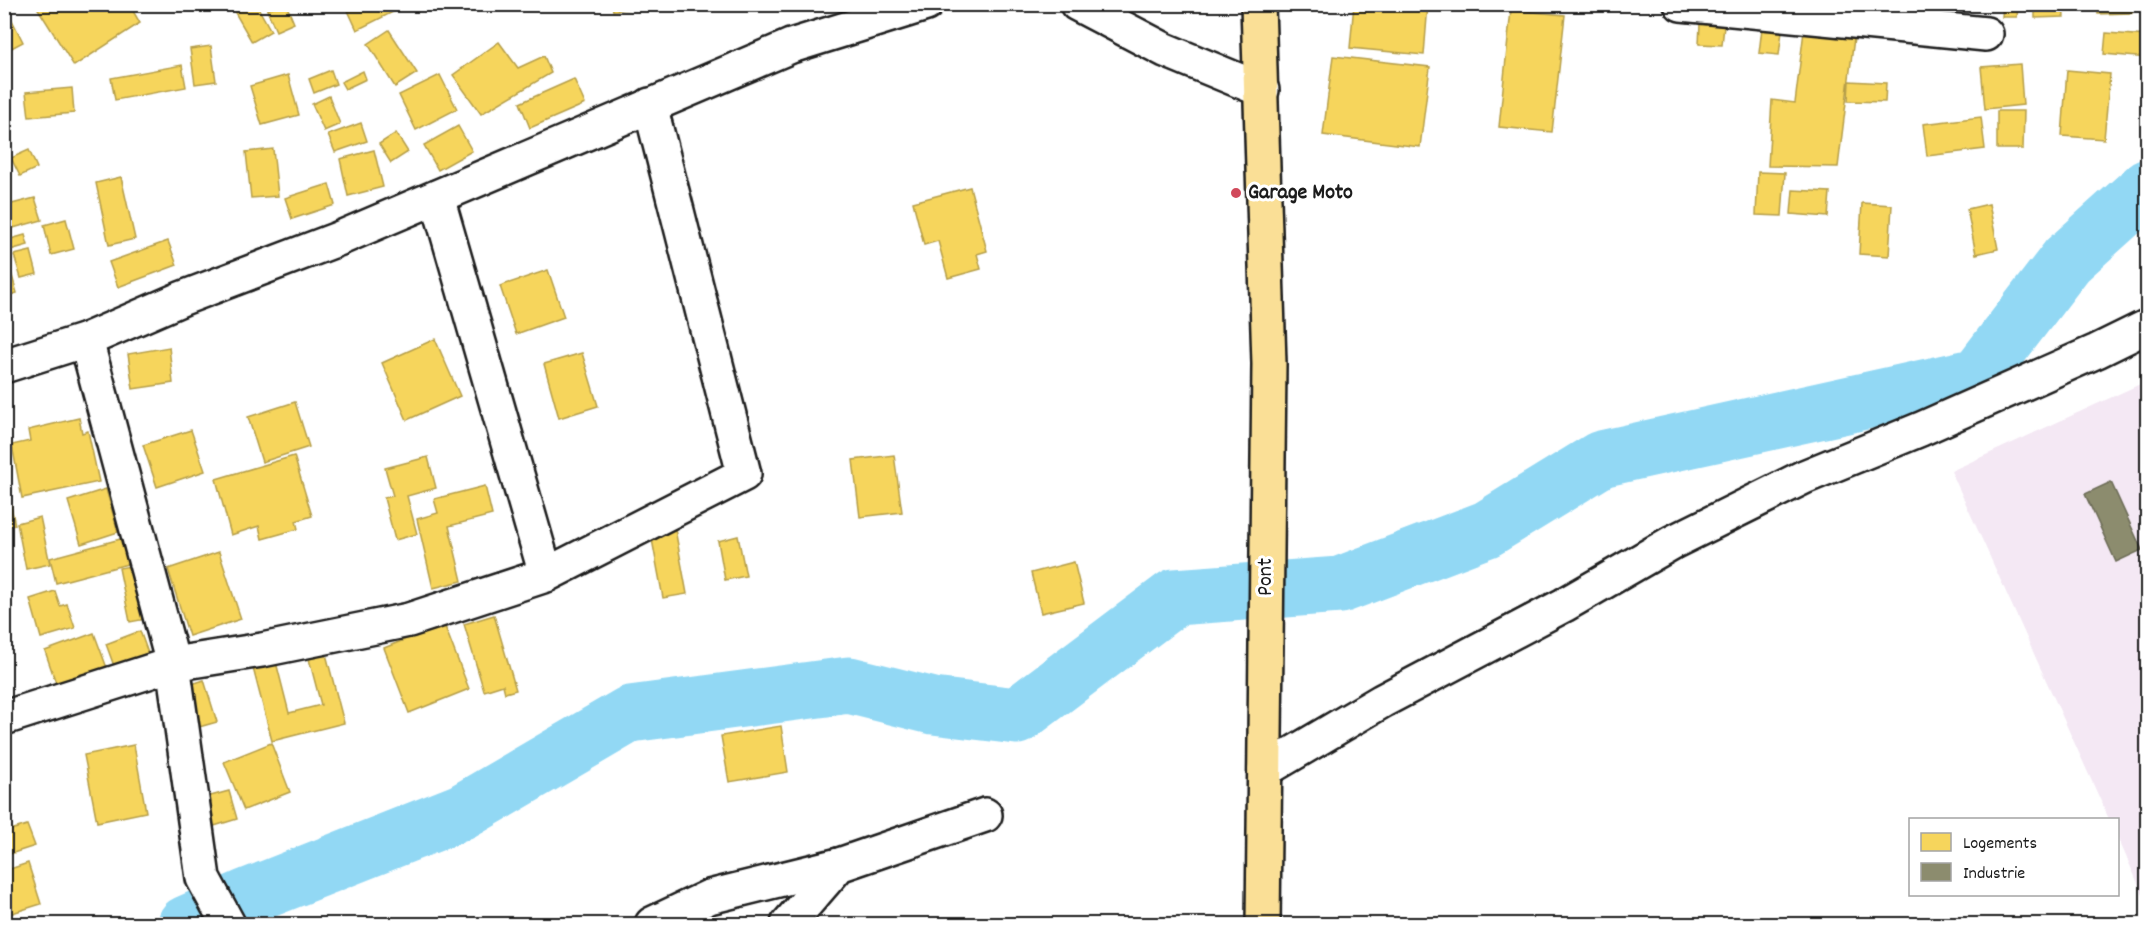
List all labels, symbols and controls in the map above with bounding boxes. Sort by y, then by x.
place label: Garage Moto [1248,178,1353,209]
marker: Garage Moto [1229,186,1243,200]
street label: Pont [1251,558,1282,596]
legend [1909,818,2119,896]
text: Logements [1963,832,2037,857]
text: Industrie [1963,862,2025,887]

